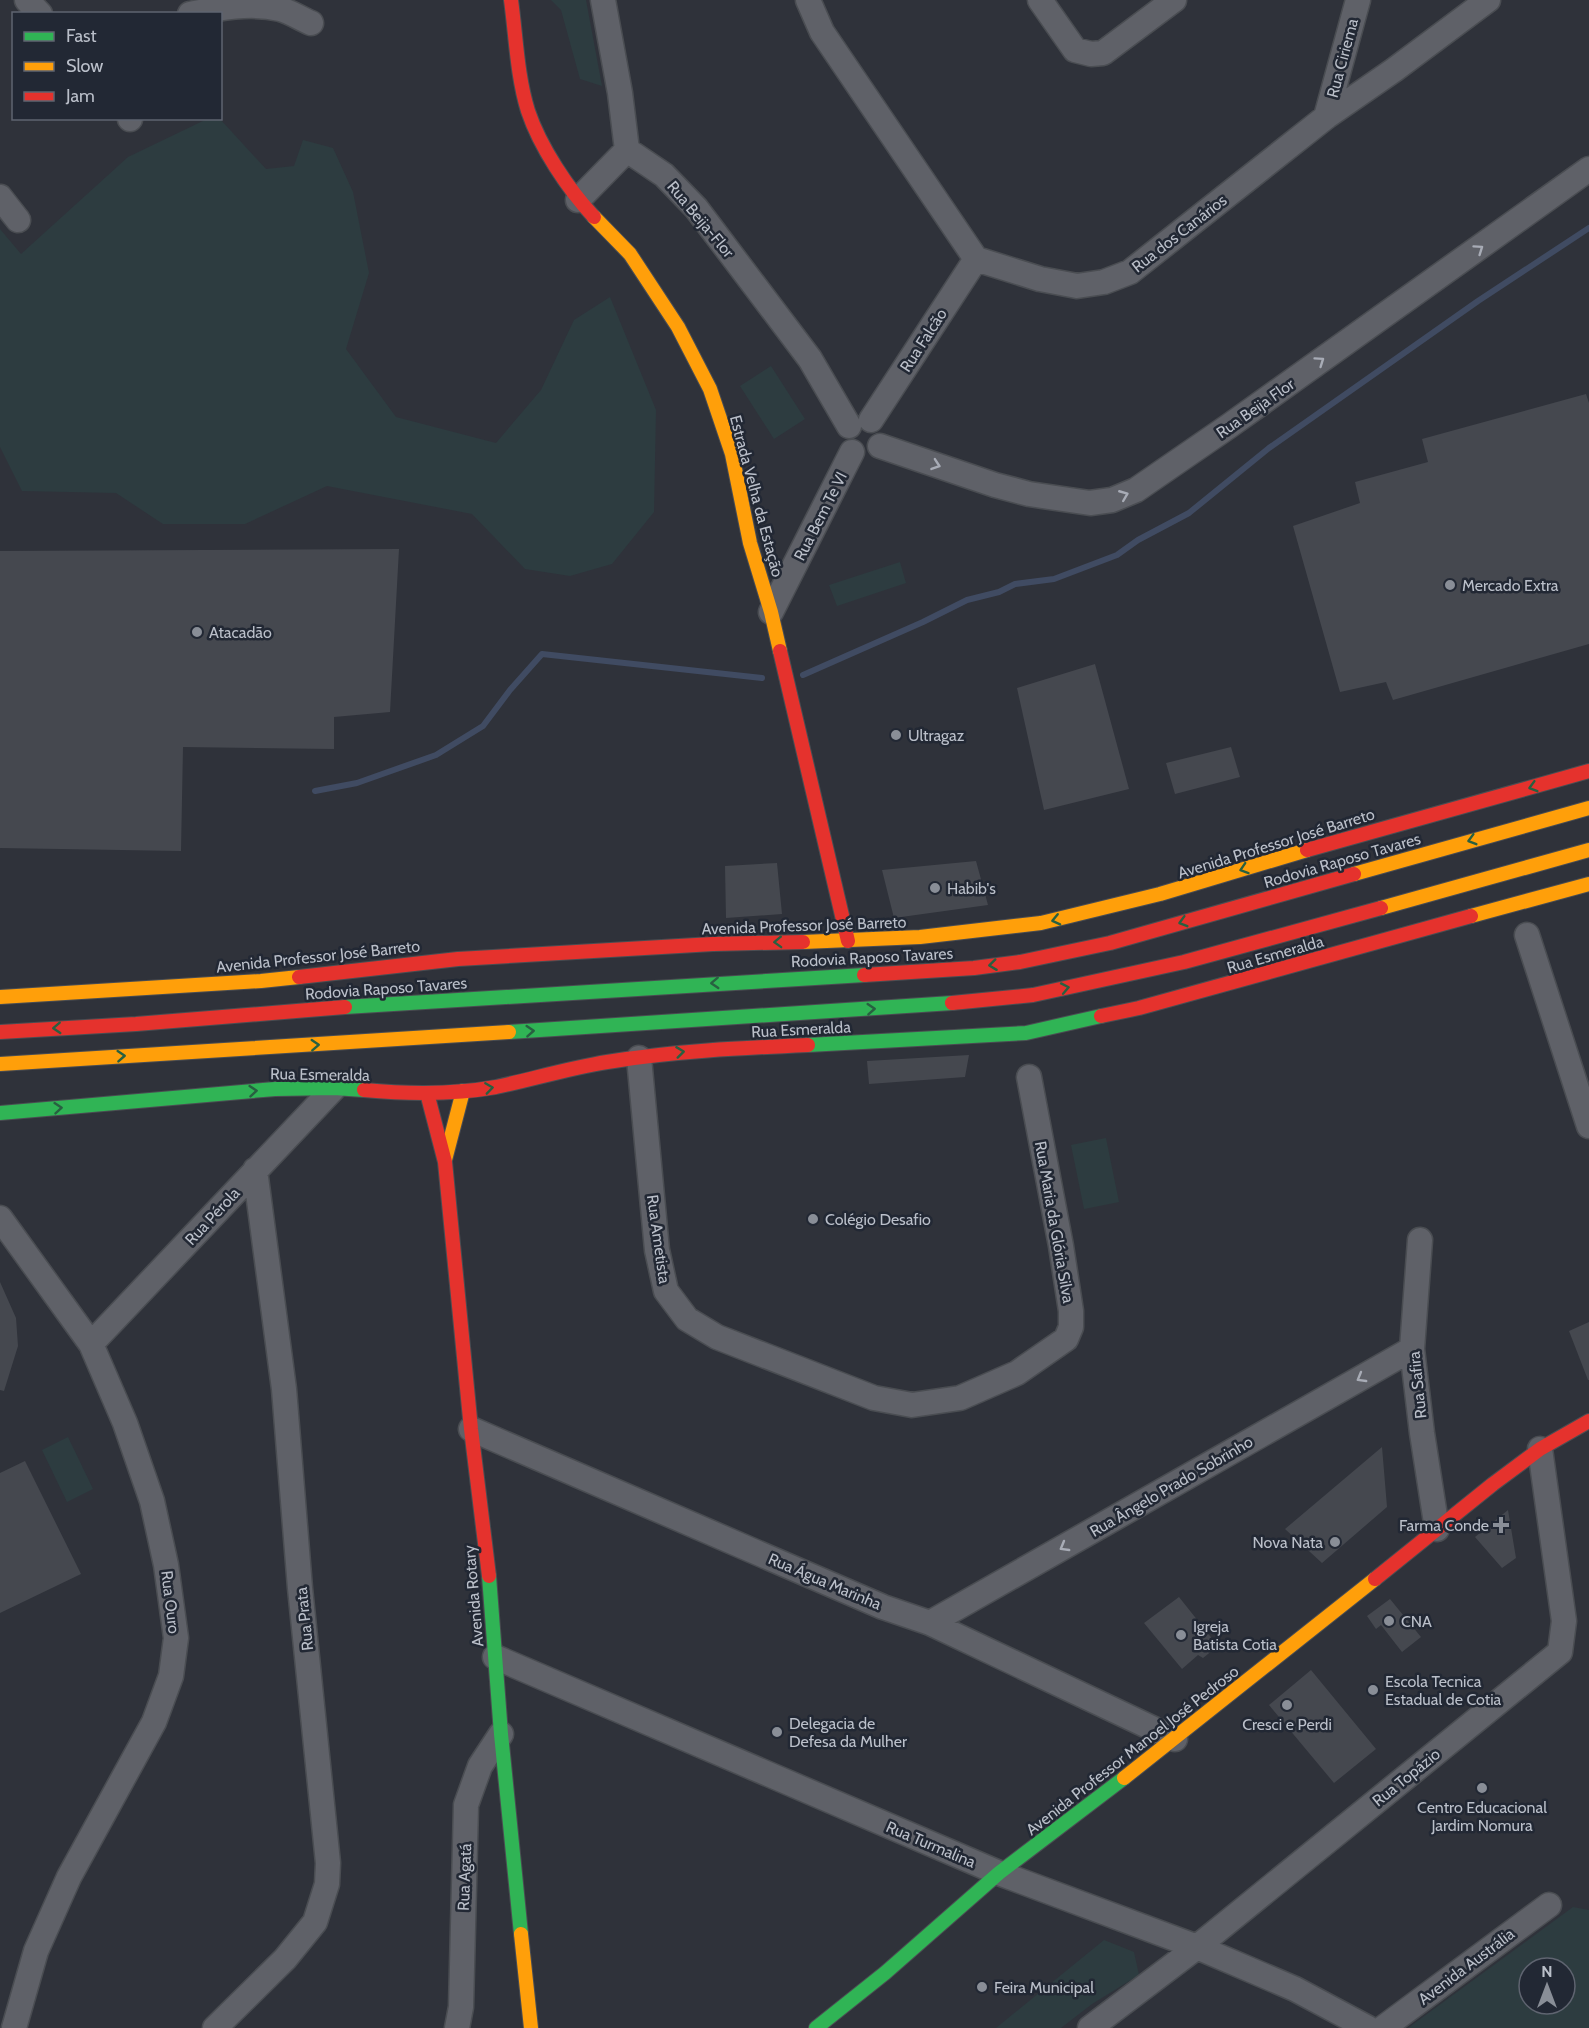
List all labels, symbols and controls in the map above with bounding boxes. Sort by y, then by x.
legend [12,12,222,120]
street label: Rua Ciriema [1323,16,1362,100]
text: Fast [66,25,97,47]
text: Slow [66,55,103,77]
text: Jam [65,85,95,107]
street label: Rua Beija-Flor [663,177,739,262]
street label: Rua dos Canários [1128,190,1231,276]
one-way arrow [1473,245,1484,256]
street label: Rua Falcão [896,305,951,376]
one-way arrow [1313,358,1324,369]
street label: Rua Beija Flor [1213,374,1299,442]
street label: Estrada Velha da Estação [726,413,787,579]
one-way arrow [930,457,941,470]
street label: Rua Bem Te VI [790,469,851,564]
one-way arrow [1118,490,1129,502]
place label: Mercado Extra [1462,576,1559,595]
marker: Mercado Extra [1443,578,1457,592]
place label: Atacadão [209,623,272,642]
marker: Atacadão [190,625,204,639]
place label: Ultragaz [908,726,965,745]
marker: Ultragaz [889,728,903,742]
one-way arrow [1528,780,1539,792]
street label: Avenida Professor José Barreto [1175,804,1377,883]
street label: Rodovia Raposo Tavares [1262,829,1423,892]
one-way arrow [1467,833,1478,845]
one-way arrow [1239,862,1250,874]
place label: Habib's [947,879,996,898]
marker: Habib's [928,881,942,895]
street label: Avenida Professor José Barreto [701,912,907,939]
one-way arrow [1051,912,1061,925]
one-way arrow [1178,915,1189,927]
street label: Rua Esmeralda [1225,932,1326,977]
street label: Avenida Professor José Barreto [215,936,421,977]
one-way arrow [774,936,783,949]
street label: Rodovia Raposo Tavares [790,944,954,971]
one-way arrow [989,959,998,971]
street label: Rodovia Raposo Tavares [304,973,468,1004]
one-way arrow [711,976,720,989]
one-way arrow [1060,982,1070,995]
one-way arrow [867,1003,876,1016]
street label: Rua Esmeralda [751,1017,852,1042]
one-way arrow [53,1022,62,1035]
one-way arrow [526,1025,535,1038]
one-way arrow [310,1038,319,1051]
one-way arrow [676,1046,685,1059]
one-way arrow [117,1050,126,1063]
street label: Rua Esmeralda [270,1064,370,1085]
one-way arrow [484,1082,494,1094]
one-way arrow [248,1085,257,1098]
one-way arrow [54,1102,63,1115]
street label: Rua Maria da Glória Silva [1031,1140,1078,1305]
street label: Rua Pérola [181,1184,244,1249]
street label: Rua Ametista [643,1193,674,1285]
place label: Colégio Desafio [825,1210,931,1229]
marker: Colégio Desafio [806,1212,820,1226]
street label: Rua Safira [1404,1350,1430,1419]
one-way arrow [1357,1371,1367,1382]
street label: Rua Ângelo Prado Sobrinho [1086,1432,1256,1541]
place label: Farma Conde [1399,1516,1489,1535]
marker: Farma Conde [1494,1518,1508,1532]
place label: Nova Nata [1253,1533,1323,1552]
marker: Nova Nata [1328,1535,1342,1549]
one-way arrow [1060,1540,1070,1551]
street label: Avenida Rotary [460,1544,487,1648]
street label: Rua Água Marinha [765,1549,884,1614]
street label: Rua Ouro [157,1569,184,1635]
street label: Rua Prata [292,1586,317,1652]
place label: CNA [1401,1612,1432,1631]
marker: CNA [1382,1614,1396,1628]
place label: Igreja Batista Cotia [1193,1617,1277,1654]
marker: Igreja Batista Cotia [1174,1628,1188,1642]
street label: Avenida Professor Manoel José Pedroso [1022,1661,1242,1839]
place label: Escola Tecnica Estadual de Cotia [1385,1672,1502,1709]
marker: Escola Tecnica Estadual de Cotia [1366,1683,1380,1697]
marker: Cresci e Perdi [1280,1698,1294,1712]
place label: Delegacia de Defesa da Mulher [789,1714,908,1751]
place label: Cresci e Perdi [1242,1715,1332,1734]
marker: Delegacia de Defesa da Mulher [770,1725,784,1739]
street label: Rua Topázio [1369,1744,1444,1810]
marker: Centro Educacional Jardim Nomura [1475,1781,1489,1795]
place label: Centro Educacional Jardim Nomura [1417,1798,1547,1835]
street label: Rua Turmalina [883,1817,979,1872]
street label: Rua Agatá [454,1843,475,1911]
street label: Avenida Austrália [1415,1924,1518,2009]
north arrow [1517,1956,1577,2016]
text: N [1541,1962,1553,1981]
place label: Feira Municipal [994,1978,1094,1997]
marker: Feira Municipal [975,1980,989,1994]

